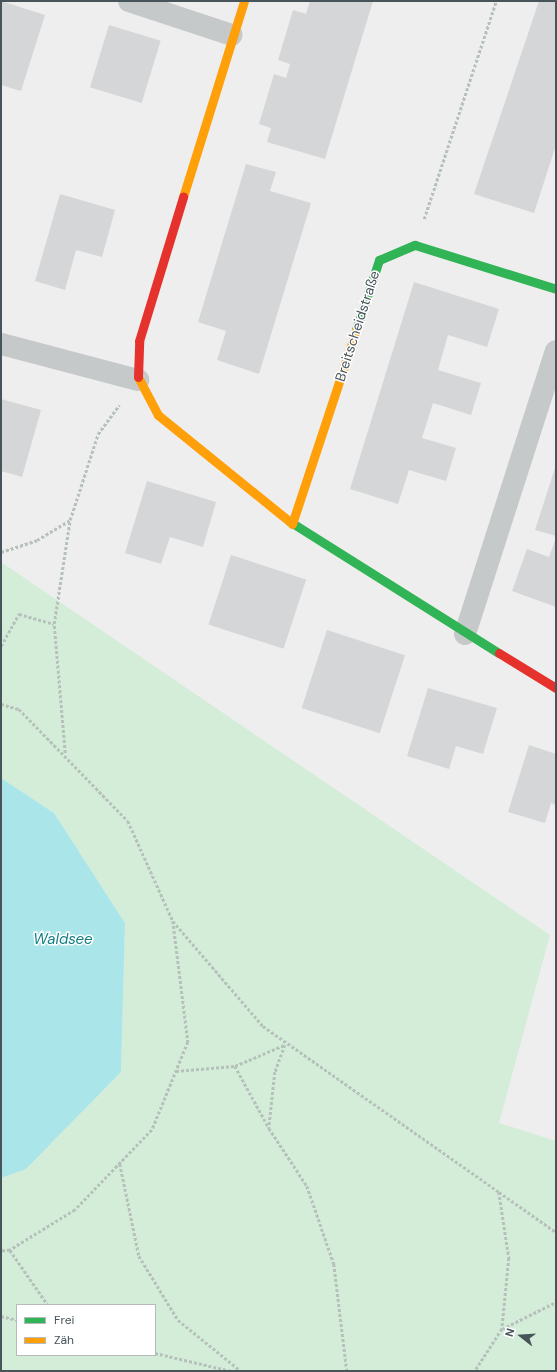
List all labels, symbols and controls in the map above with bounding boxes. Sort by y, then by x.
street label: Breitscheidstraße [331,269,383,383]
water label: Waldsee [33,931,93,949]
legend [16,1304,156,1356]
text: Frei [54,1312,74,1328]
north arrow [501,1316,541,1356]
text: N [502,1327,517,1338]
text: Zäh [54,1332,74,1348]

